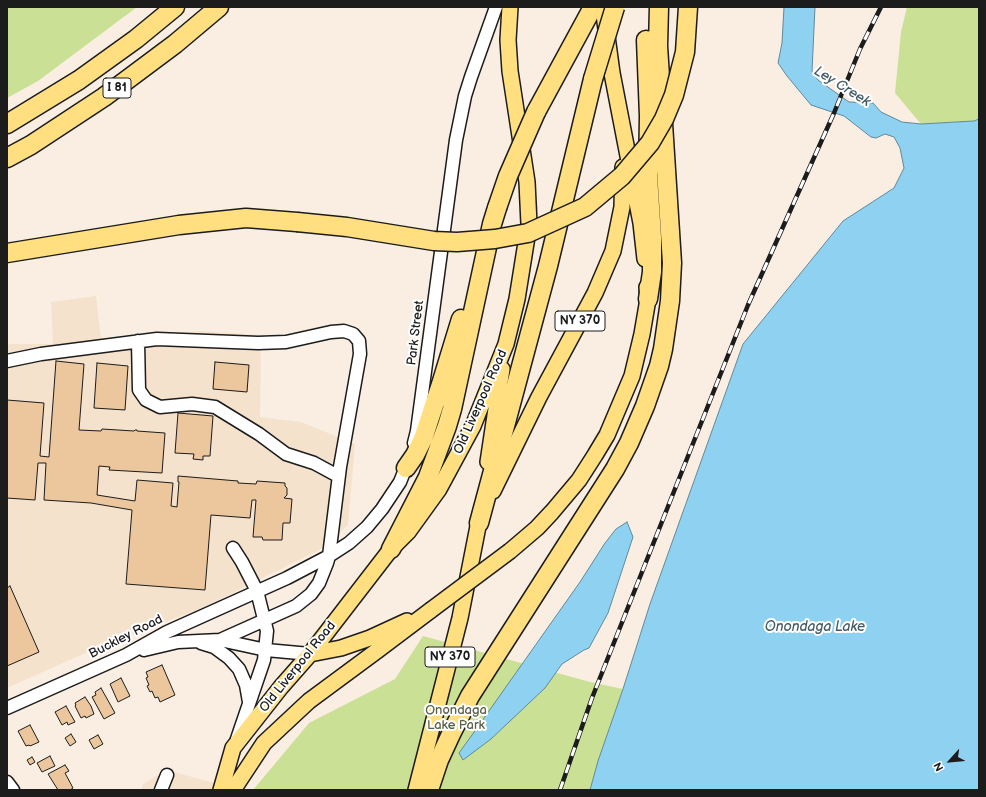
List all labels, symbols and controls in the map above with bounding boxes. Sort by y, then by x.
water label: Ley Creek [811,63,873,111]
road number: I 81 [103,78,131,98]
street label: Park Street [404,300,428,366]
road number: NY 370 [555,311,605,331]
street label: Old Liverpool Road [451,347,511,457]
street label: Buckley Road [87,612,165,662]
street label: Old Liverpool Road [257,618,339,716]
water label: Onondaga Lake [765,619,865,635]
road number: NY 370 [425,647,475,667]
park label: Onondaga Lake Park [425,703,487,734]
north arrow [930,741,970,781]
text: N [931,760,947,773]

